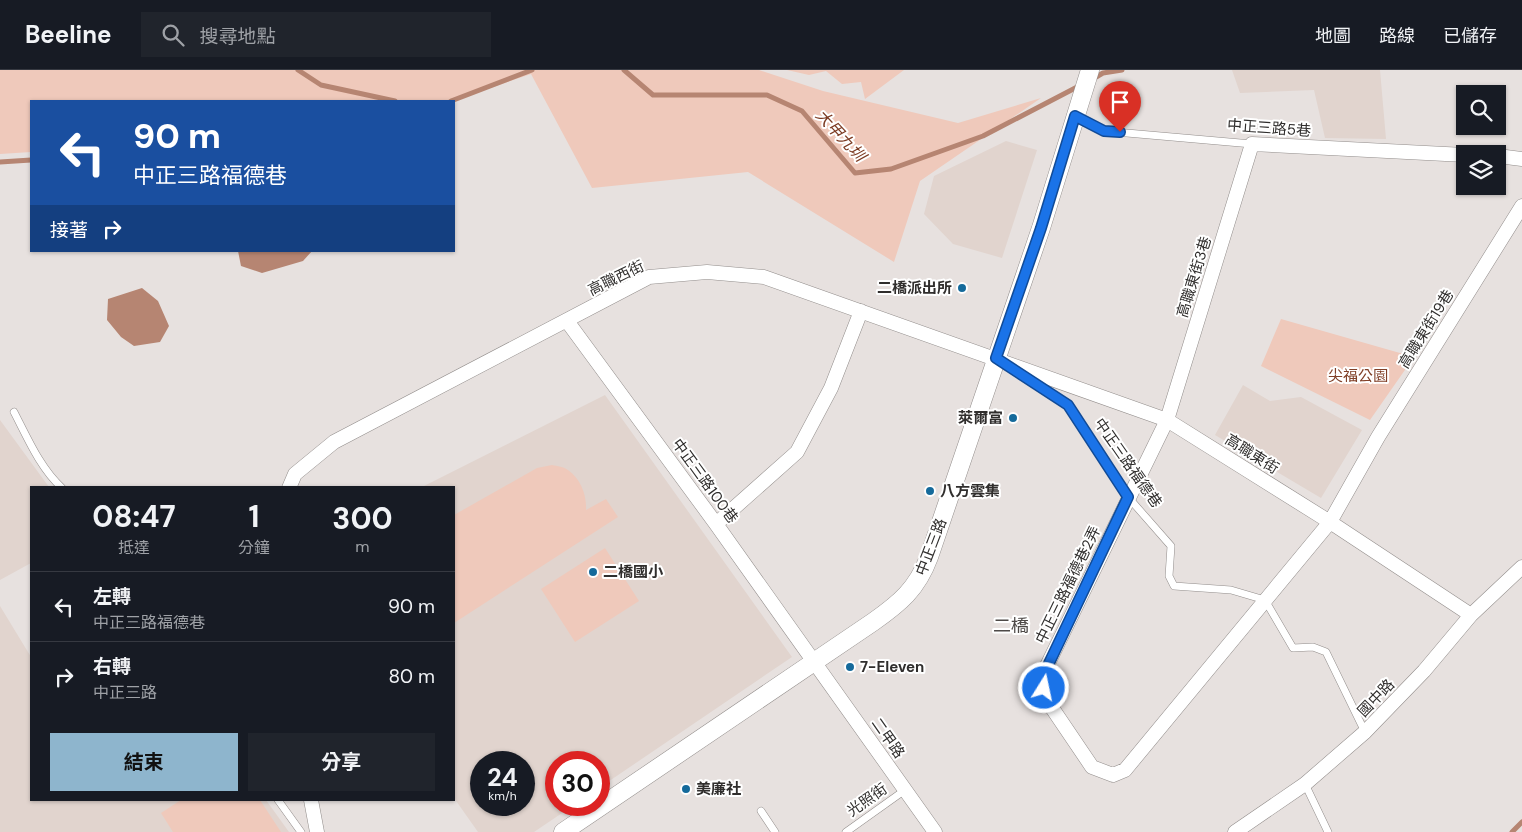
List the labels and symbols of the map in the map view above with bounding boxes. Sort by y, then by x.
pin [1099,81,1141,132]
water label: 大甲九圳 [811,105,871,167]
street label: 中正三路5巷 [1226,115,1312,141]
street label: 高職東街3巷 [1172,234,1216,320]
street label: 高職西街 [585,256,647,300]
place label: 二橋派出所 [877,278,952,298]
marker: 二橋派出所 [956,282,968,294]
street label: 高職東街19巷 [1394,286,1458,372]
park label: 尖福公園 [1328,366,1388,386]
place label: 萊爾富 [958,408,1003,428]
marker: 萊爾富 [1007,412,1019,424]
street label: 中正三路福德巷 [1090,414,1166,512]
street label: 高職東街 [1221,430,1283,478]
street label: 中正三路100巷 [667,435,743,527]
place label: 八方雲集 [940,481,1000,501]
marker: 八方雲集 [924,485,936,497]
street label: 中正三路 [911,515,951,579]
street label: 中正三路福德巷2弄 [1031,523,1105,647]
place label: 二橋國小 [603,562,664,582]
marker: 二橋國小 [587,566,599,578]
district label: 二橋 [993,614,1029,638]
place label: 7-Eleven [860,657,924,677]
marker: 7-Eleven [844,661,856,673]
position arrow [1017,661,1069,713]
street label: 國中路 [1353,675,1399,721]
street label: 二甲路 [867,714,909,762]
speed limit sign: 30 [545,751,610,816]
place label: 美廉社 [696,779,741,799]
street label: 光照街 [843,779,891,821]
marker: 美廉社 [680,783,692,795]

